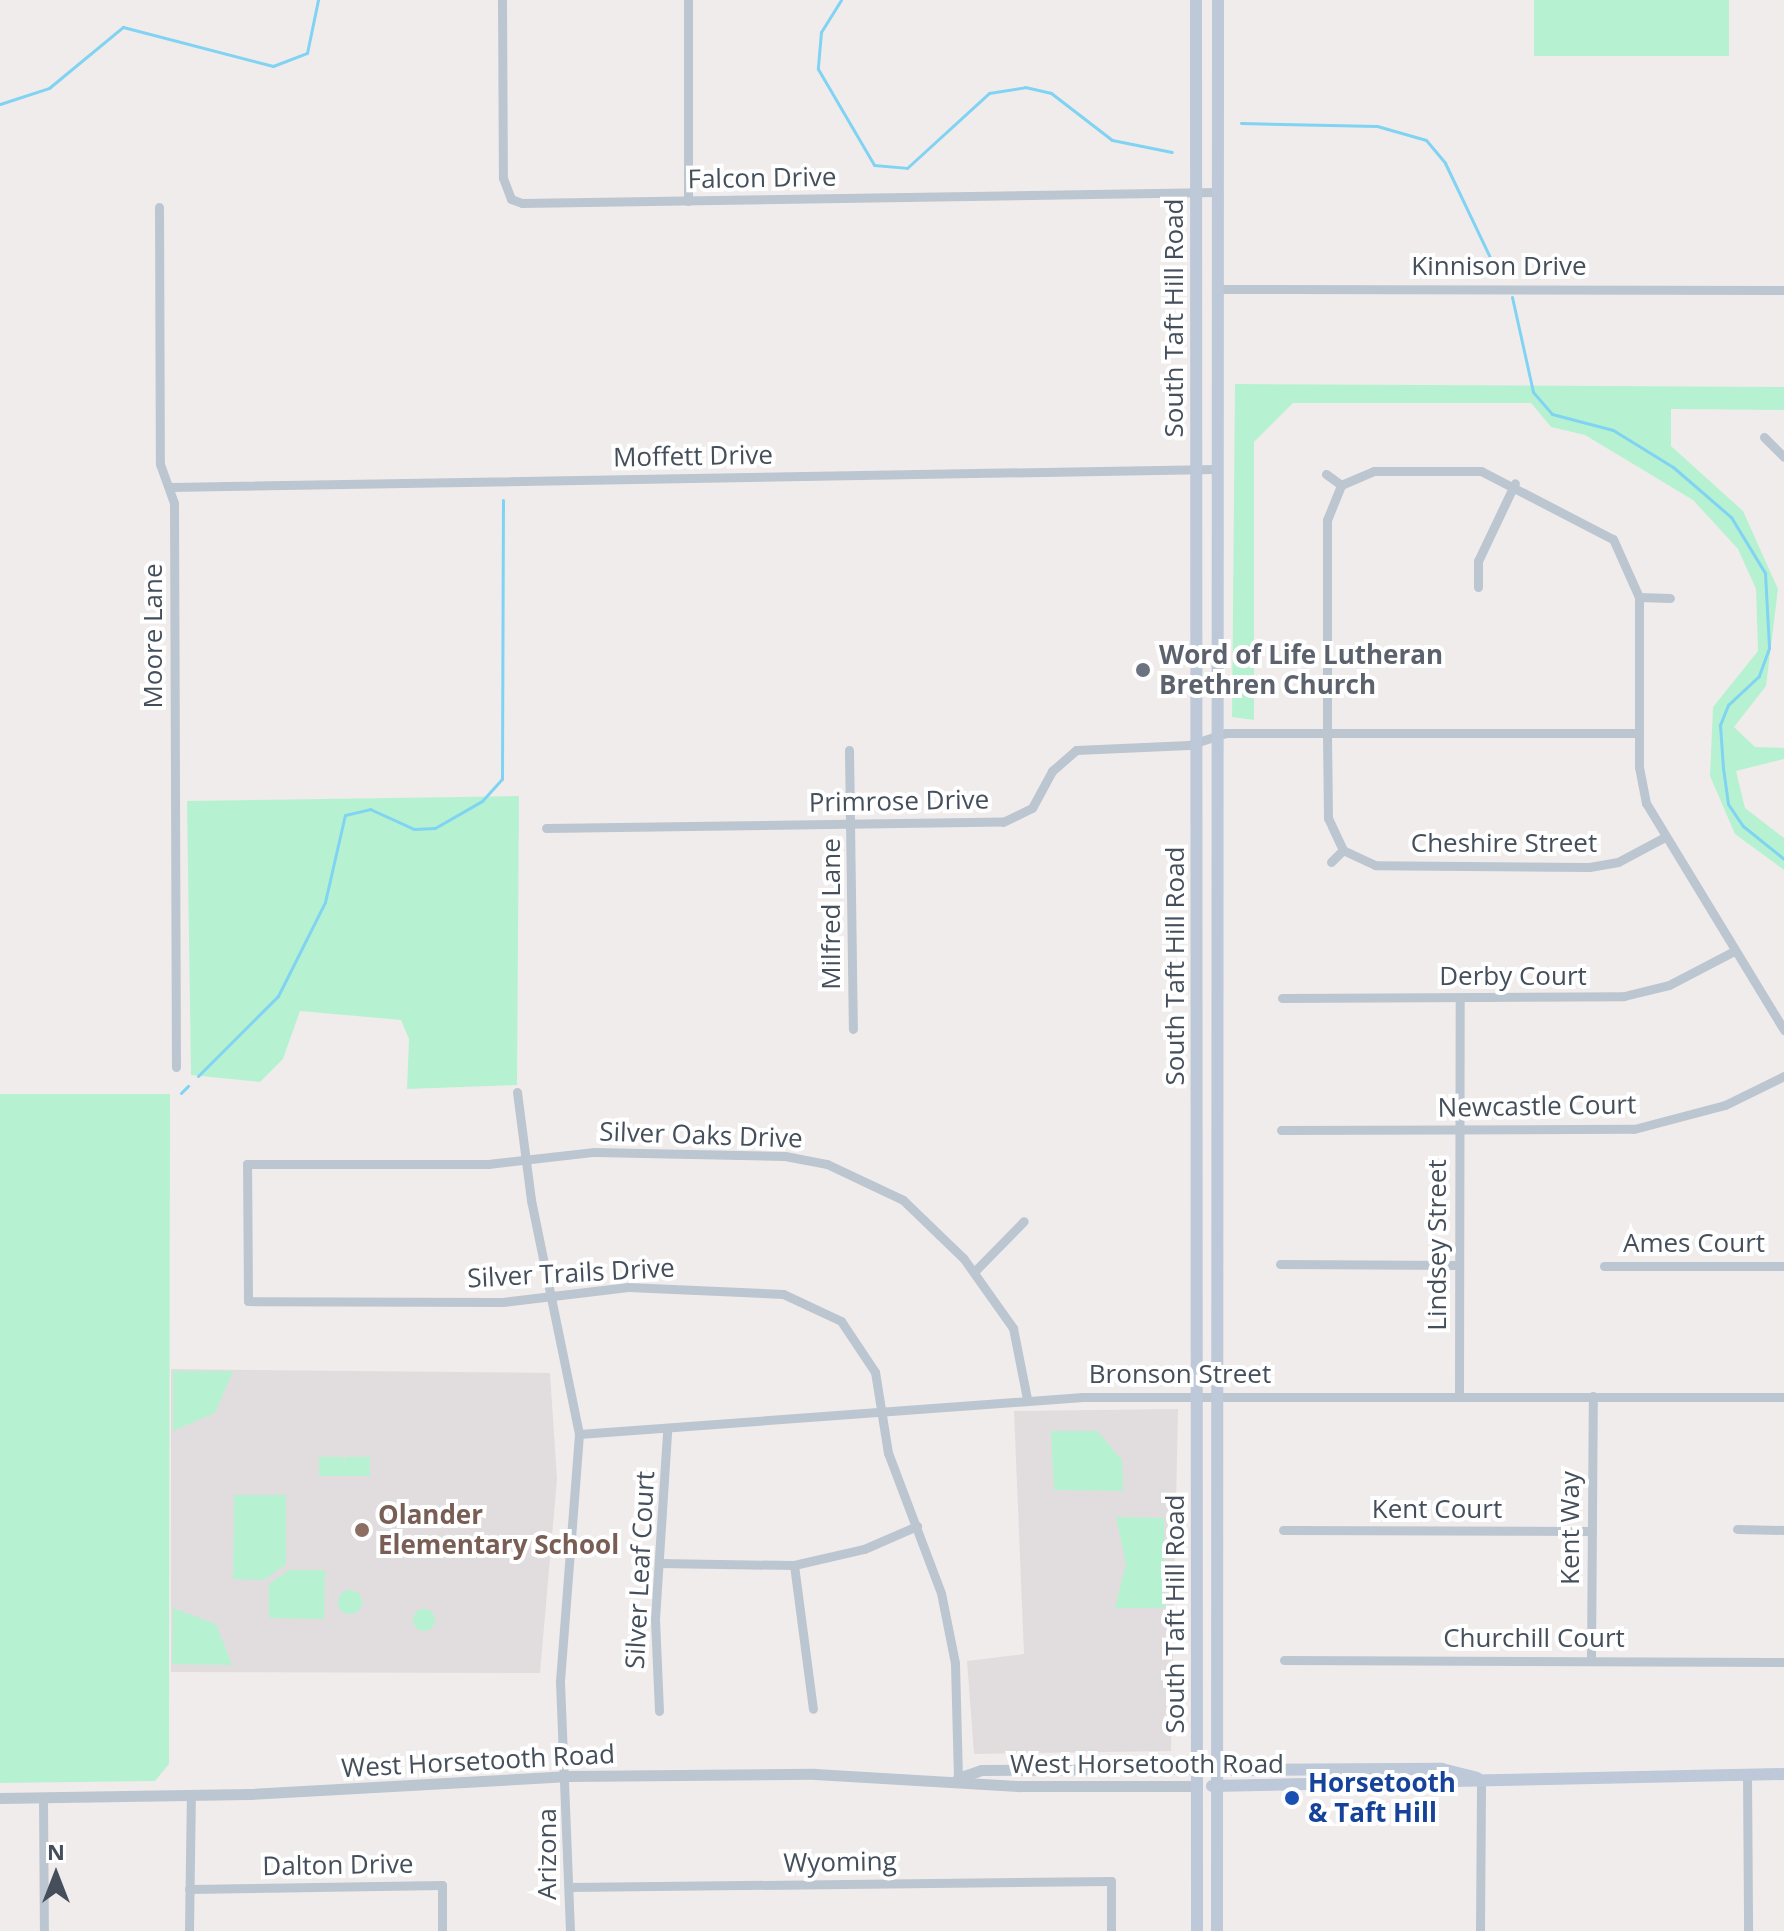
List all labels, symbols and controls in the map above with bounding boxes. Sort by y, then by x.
street label: Falcon Drive [687,161,837,195]
street label: South Taft Hill Road [1158,198,1190,438]
street label: Kinnison Drive [1411,250,1587,282]
street label: Moffett Drive [613,439,773,473]
street label: Moore Lane [137,563,169,709]
place label: Word of Life Lutheran Brethren Church [1159,639,1443,700]
marker: Word of Life Lutheran Brethren Church [1134,661,1152,679]
street label: Primrose Drive [808,784,990,818]
street label: Cheshire Street [1411,827,1597,859]
street label: Milfred Lane [815,838,847,990]
street label: South Taft Hill Road [1159,846,1191,1086]
street label: Derby Court [1439,960,1587,992]
street label: Newcastle Court [1437,1089,1637,1123]
street label: Silver Oaks Drive [599,1116,803,1154]
street label: Lindsey Street [1421,1159,1453,1331]
street label: Ames Court [1623,1227,1765,1259]
street label: Silver Trails Drive [466,1252,676,1294]
street label: Bronson Street [1089,1358,1271,1390]
street label: Silver Leaf Court [619,1470,661,1670]
street label: Kent Way [1554,1471,1586,1585]
street label: Kent Court [1372,1493,1502,1525]
street label: South Taft Hill Road [1159,1494,1191,1734]
place label: Olander Elementary School [378,1499,619,1560]
marker: Olander Elementary School [353,1521,371,1539]
street label: Churchill Court [1443,1622,1625,1654]
street label: West Horsetooth Road [340,1738,616,1784]
street label: West Horsetooth Road [1010,1748,1284,1780]
place label: Horsetooth & Taft Hill [1308,1767,1456,1828]
marker: Horsetooth & Taft Hill [1283,1789,1301,1807]
street label: Arizona [531,1808,563,1900]
north arrow [16,1835,96,1915]
text: N [47,1836,65,1866]
street label: Wyoming [783,1845,897,1879]
street label: Dalton Drive [262,1848,414,1882]

